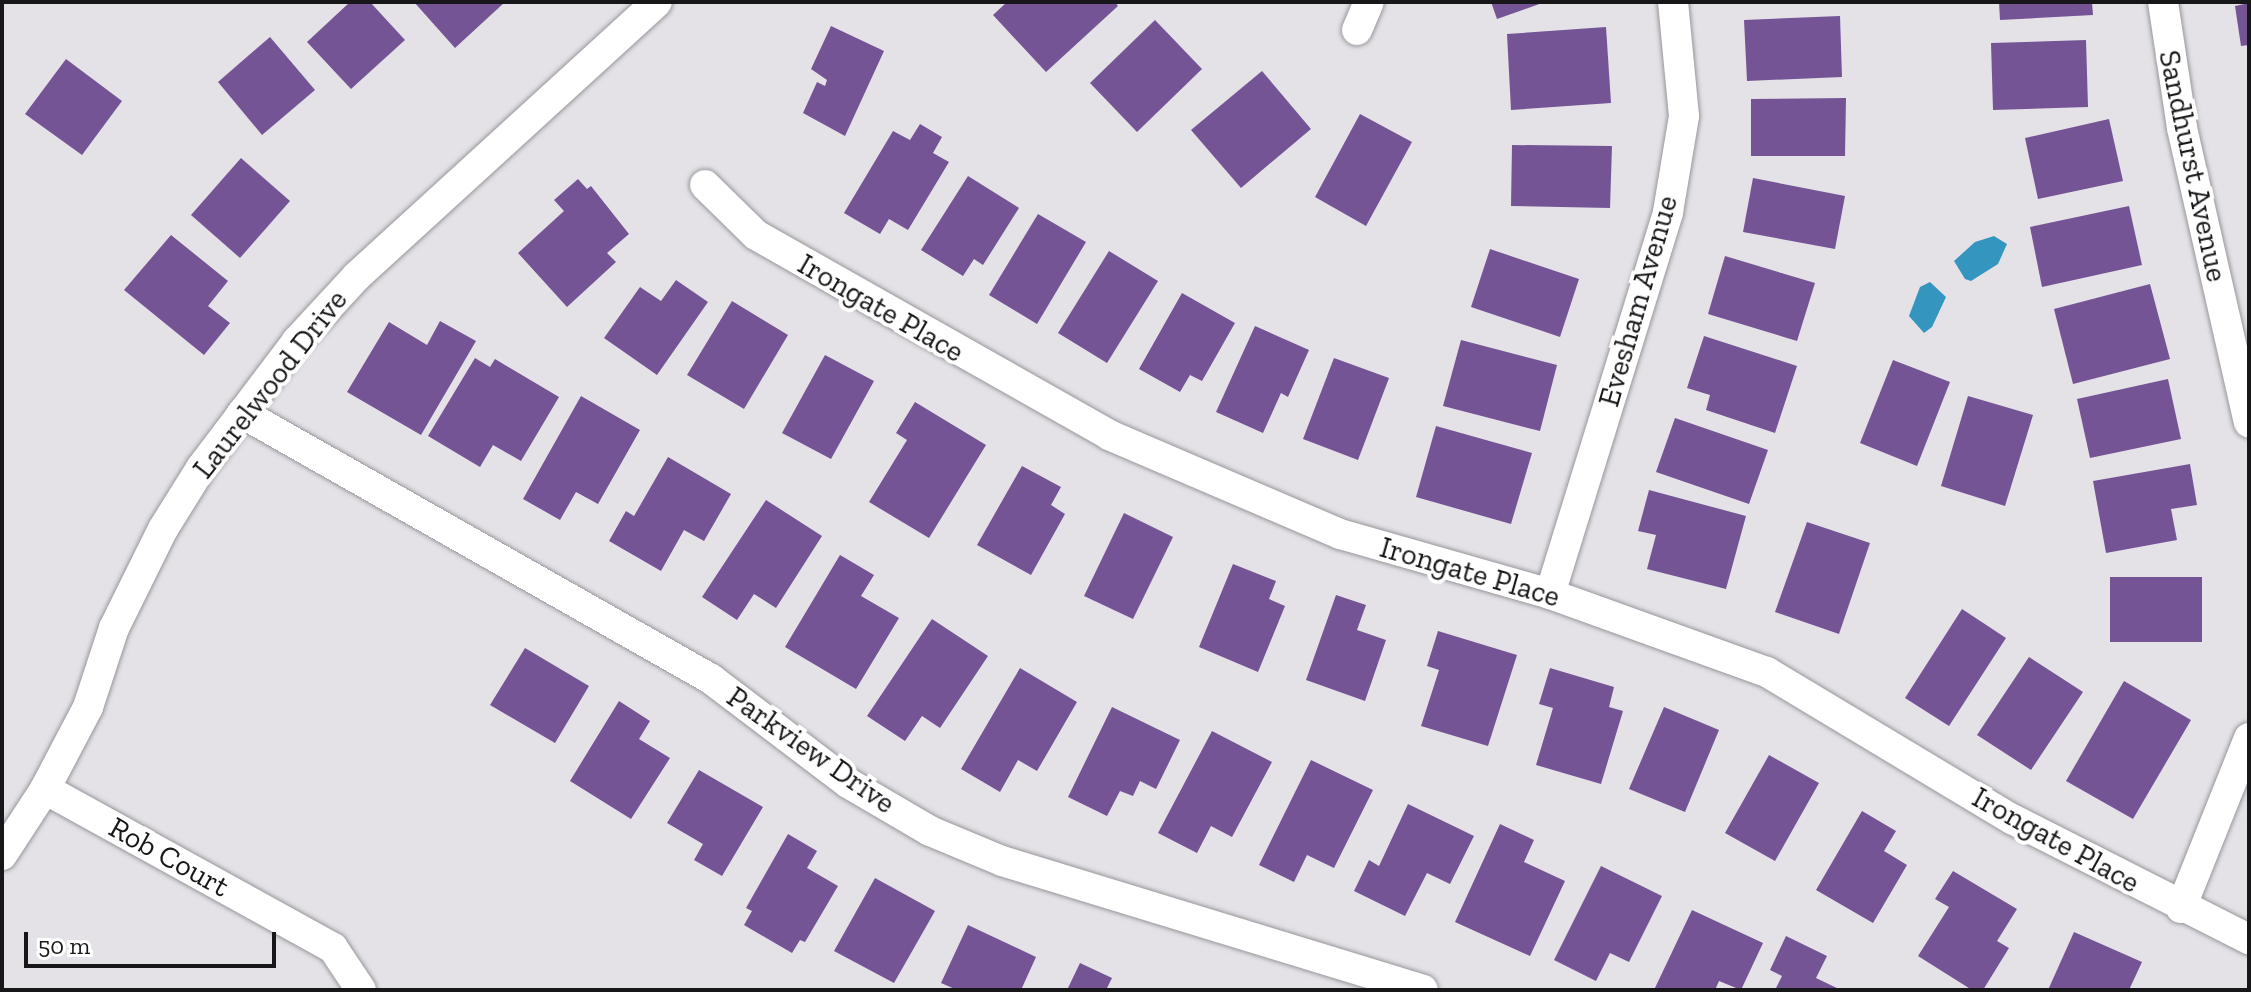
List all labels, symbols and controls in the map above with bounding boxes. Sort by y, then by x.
street label: Sandhurst Avenue [2151,47,2235,285]
street label: Evesham Avenue [1591,191,1685,411]
street label: Irongate Place [792,246,970,370]
street label: Laurelwood Drive [185,283,355,485]
street label: Irongate Place [1376,529,1564,615]
street label: Parkview Drive [720,679,902,821]
street label: Irongate Place [1966,779,2146,901]
street label: Rob Court [103,809,235,905]
scale bar [28,916,280,966]
text: 50 m [38,931,90,960]

